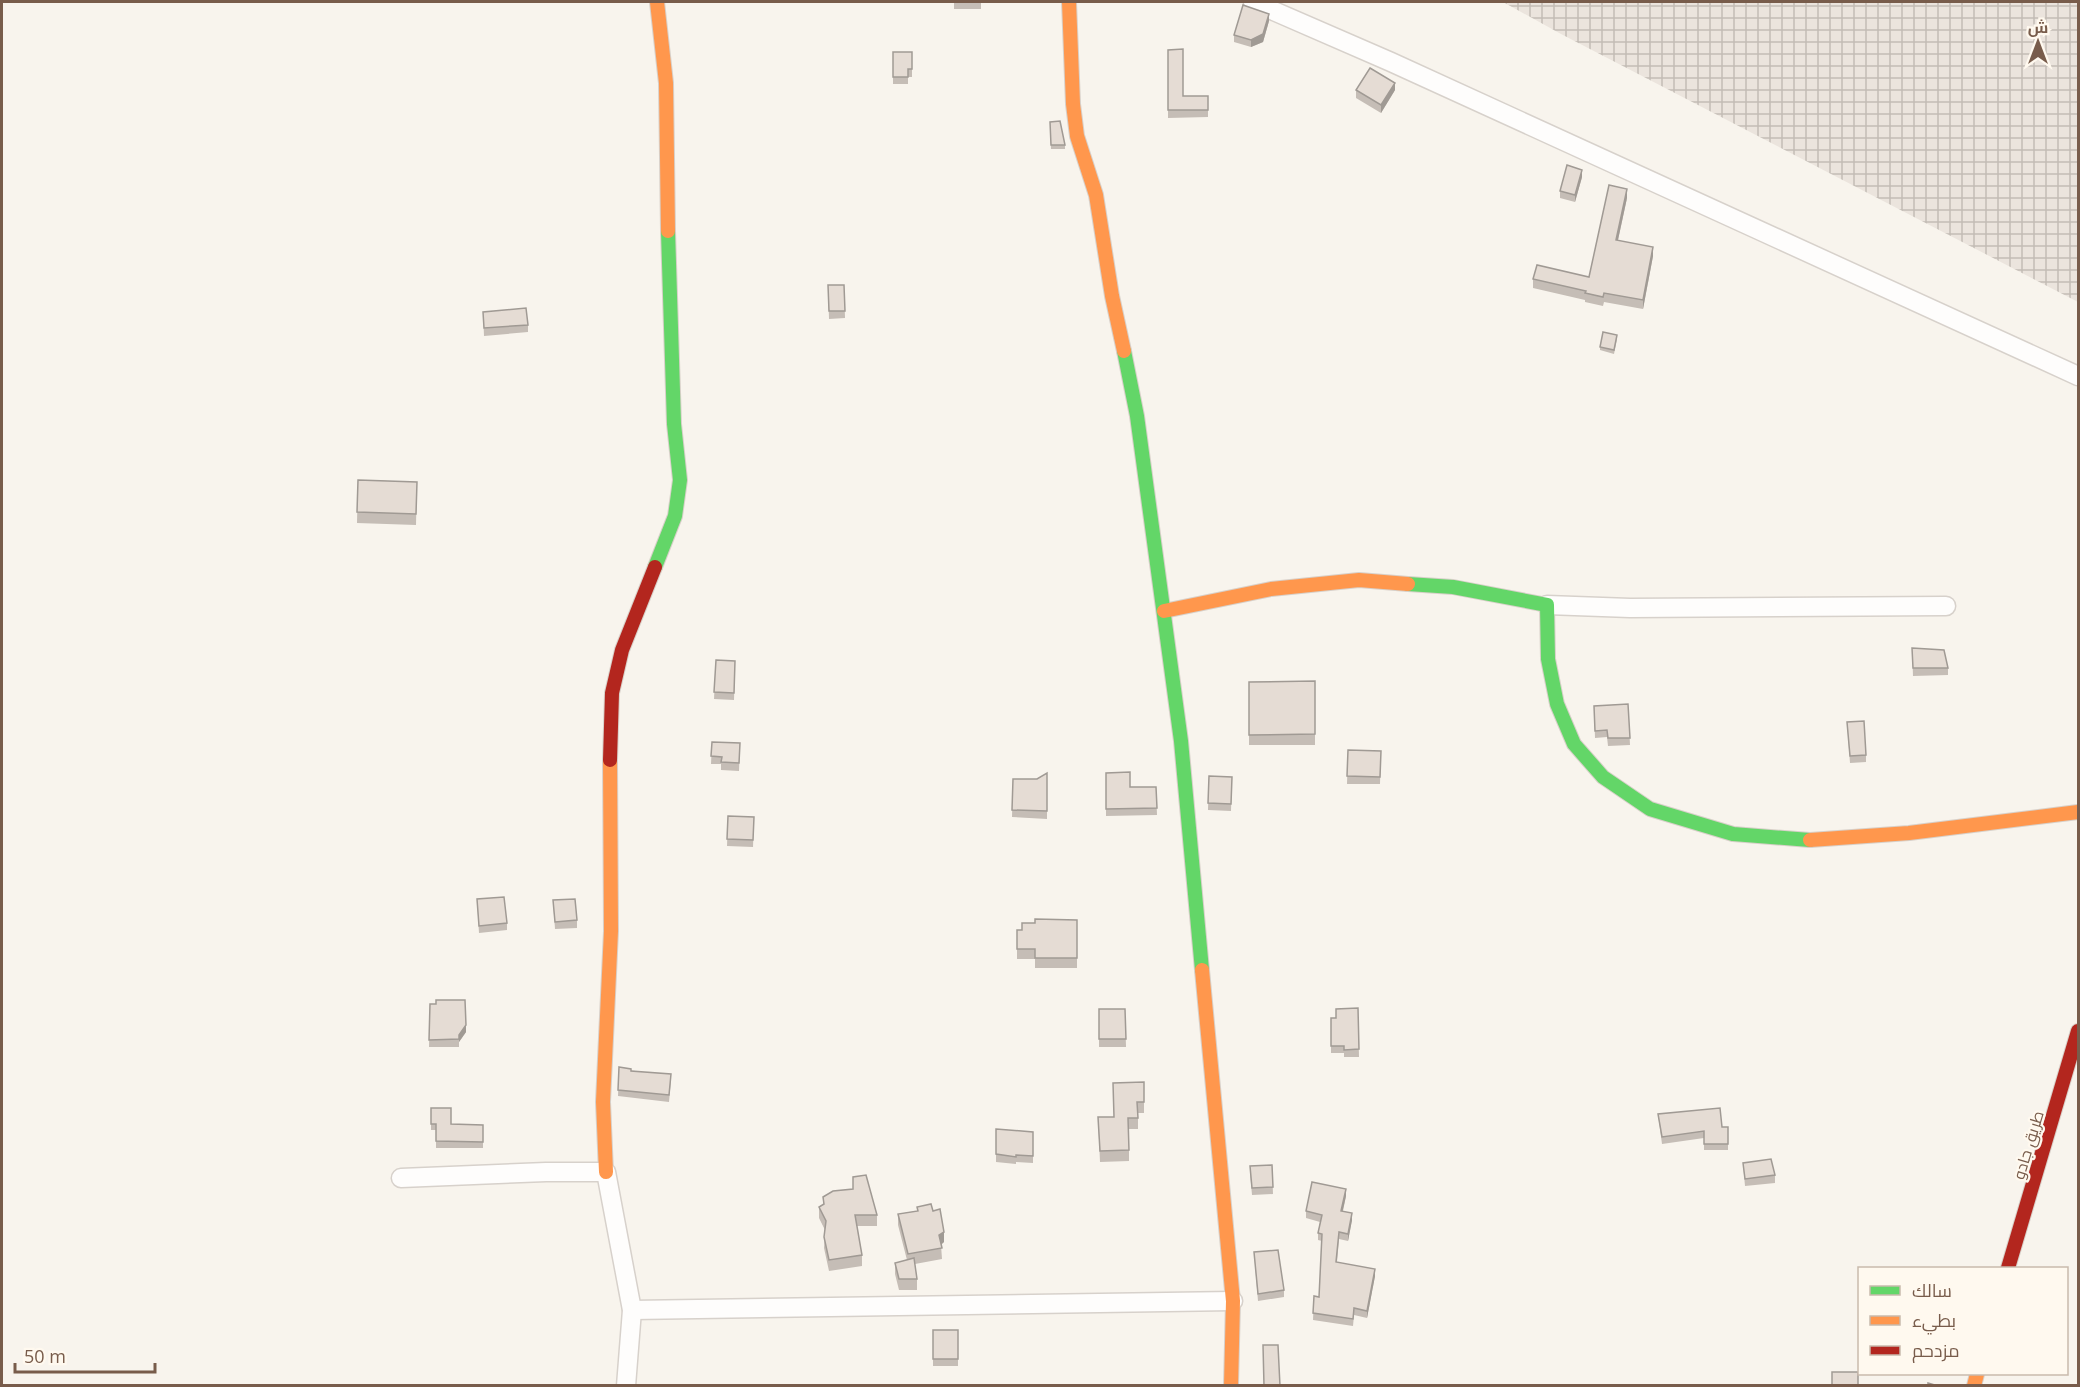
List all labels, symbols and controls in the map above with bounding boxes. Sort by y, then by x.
north arrow [2008,12,2068,72]
text: ش [2028,16,2048,38]
street label: طريق جادو [2007,1108,2049,1182]
legend [1858,1267,2068,1375]
text: سالك [1912,1278,1952,1302]
text: بطيء [1912,1308,1956,1335]
scale bar [15,1336,154,1374]
text: مزدحم [1912,1338,1960,1363]
text: 50 m [24,1344,66,1368]

